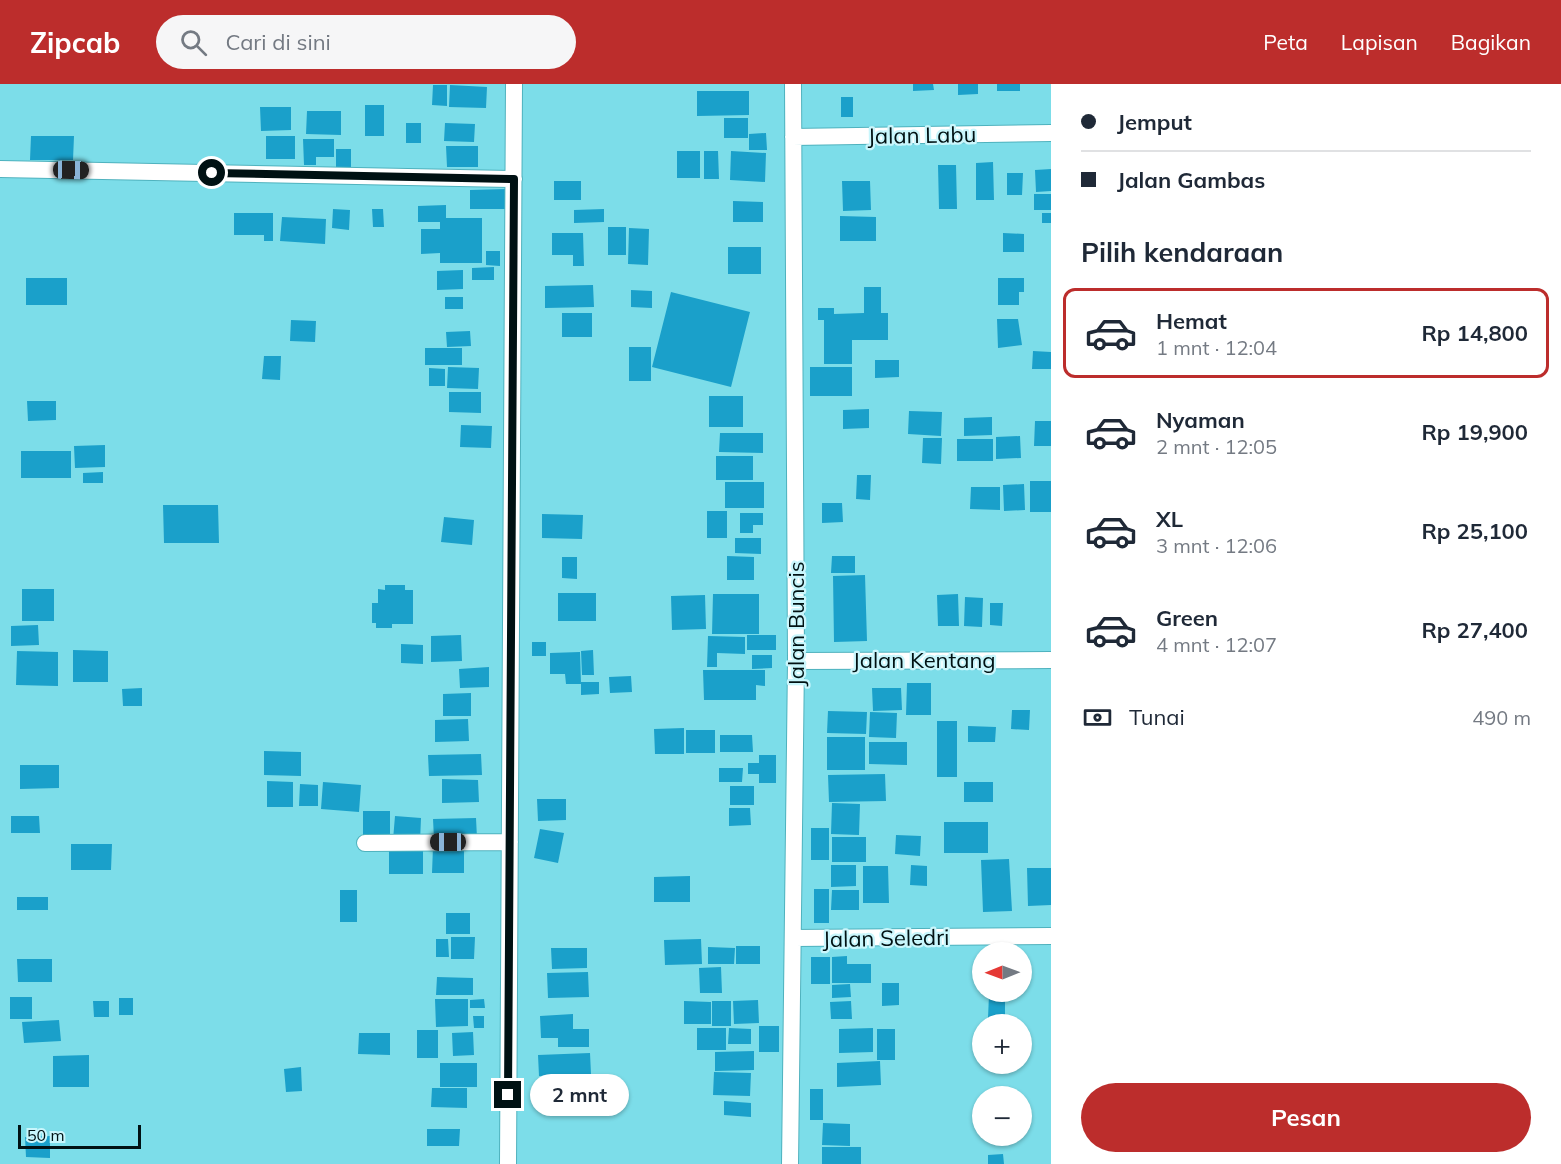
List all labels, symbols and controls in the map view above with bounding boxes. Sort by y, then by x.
search box [156,15,576,69]
text: Zipcab [30,25,120,60]
icon: search [177,26,210,59]
text: Cari di sini [225,28,331,56]
text: Peta [1263,29,1308,55]
text: Lapisan [1341,29,1418,55]
text: Bagikan [1451,29,1531,55]
text: Jemput [1117,108,1192,136]
street label: Jalan Labu [867,120,977,150]
route start [198,159,225,186]
car [53,161,89,179]
text: Jalan Gambas [1117,166,1265,194]
text: Pilih kendaraan [1081,235,1283,269]
icon: car [1084,306,1138,360]
text: Hemat [1156,307,1227,335]
text: Rp 14,800 [1421,319,1528,347]
text: 1 mnt · 12:04 [1156,335,1277,360]
icon: car [1084,405,1138,459]
text: Nyaman [1156,406,1245,434]
text: Rp 19,900 [1421,418,1528,446]
text: 2 mnt · 12:05 [1156,434,1277,459]
icon: car [1084,504,1138,558]
text: XL [1156,505,1183,533]
text: Rp 25,100 [1421,517,1528,545]
text: 3 mnt · 12:06 [1156,533,1277,558]
street label: Jalan Buncis [782,561,810,687]
icon: car [1084,603,1138,657]
text: Green [1156,604,1218,632]
text: Rp 27,400 [1421,616,1528,644]
text: 4 mnt · 12:07 [1156,632,1277,657]
street label: Jalan Kentang [852,646,996,674]
icon: cash [1081,701,1114,734]
text: Tunai [1129,703,1185,731]
text: 490 m [1472,705,1531,730]
car [430,833,466,851]
street label: Jalan Seledri [822,923,950,953]
north arrow [972,942,1032,1002]
map controls [972,942,1032,1146]
button: + [972,1014,1032,1074]
callout: 2 mnt [529,1074,628,1116]
route end [494,1081,521,1108]
text: 2 mnt [552,1082,607,1107]
button: Pesan [1081,1083,1531,1152]
button: − [972,1086,1032,1146]
scale bar [18,1122,141,1150]
text: 50 m [27,1125,64,1145]

